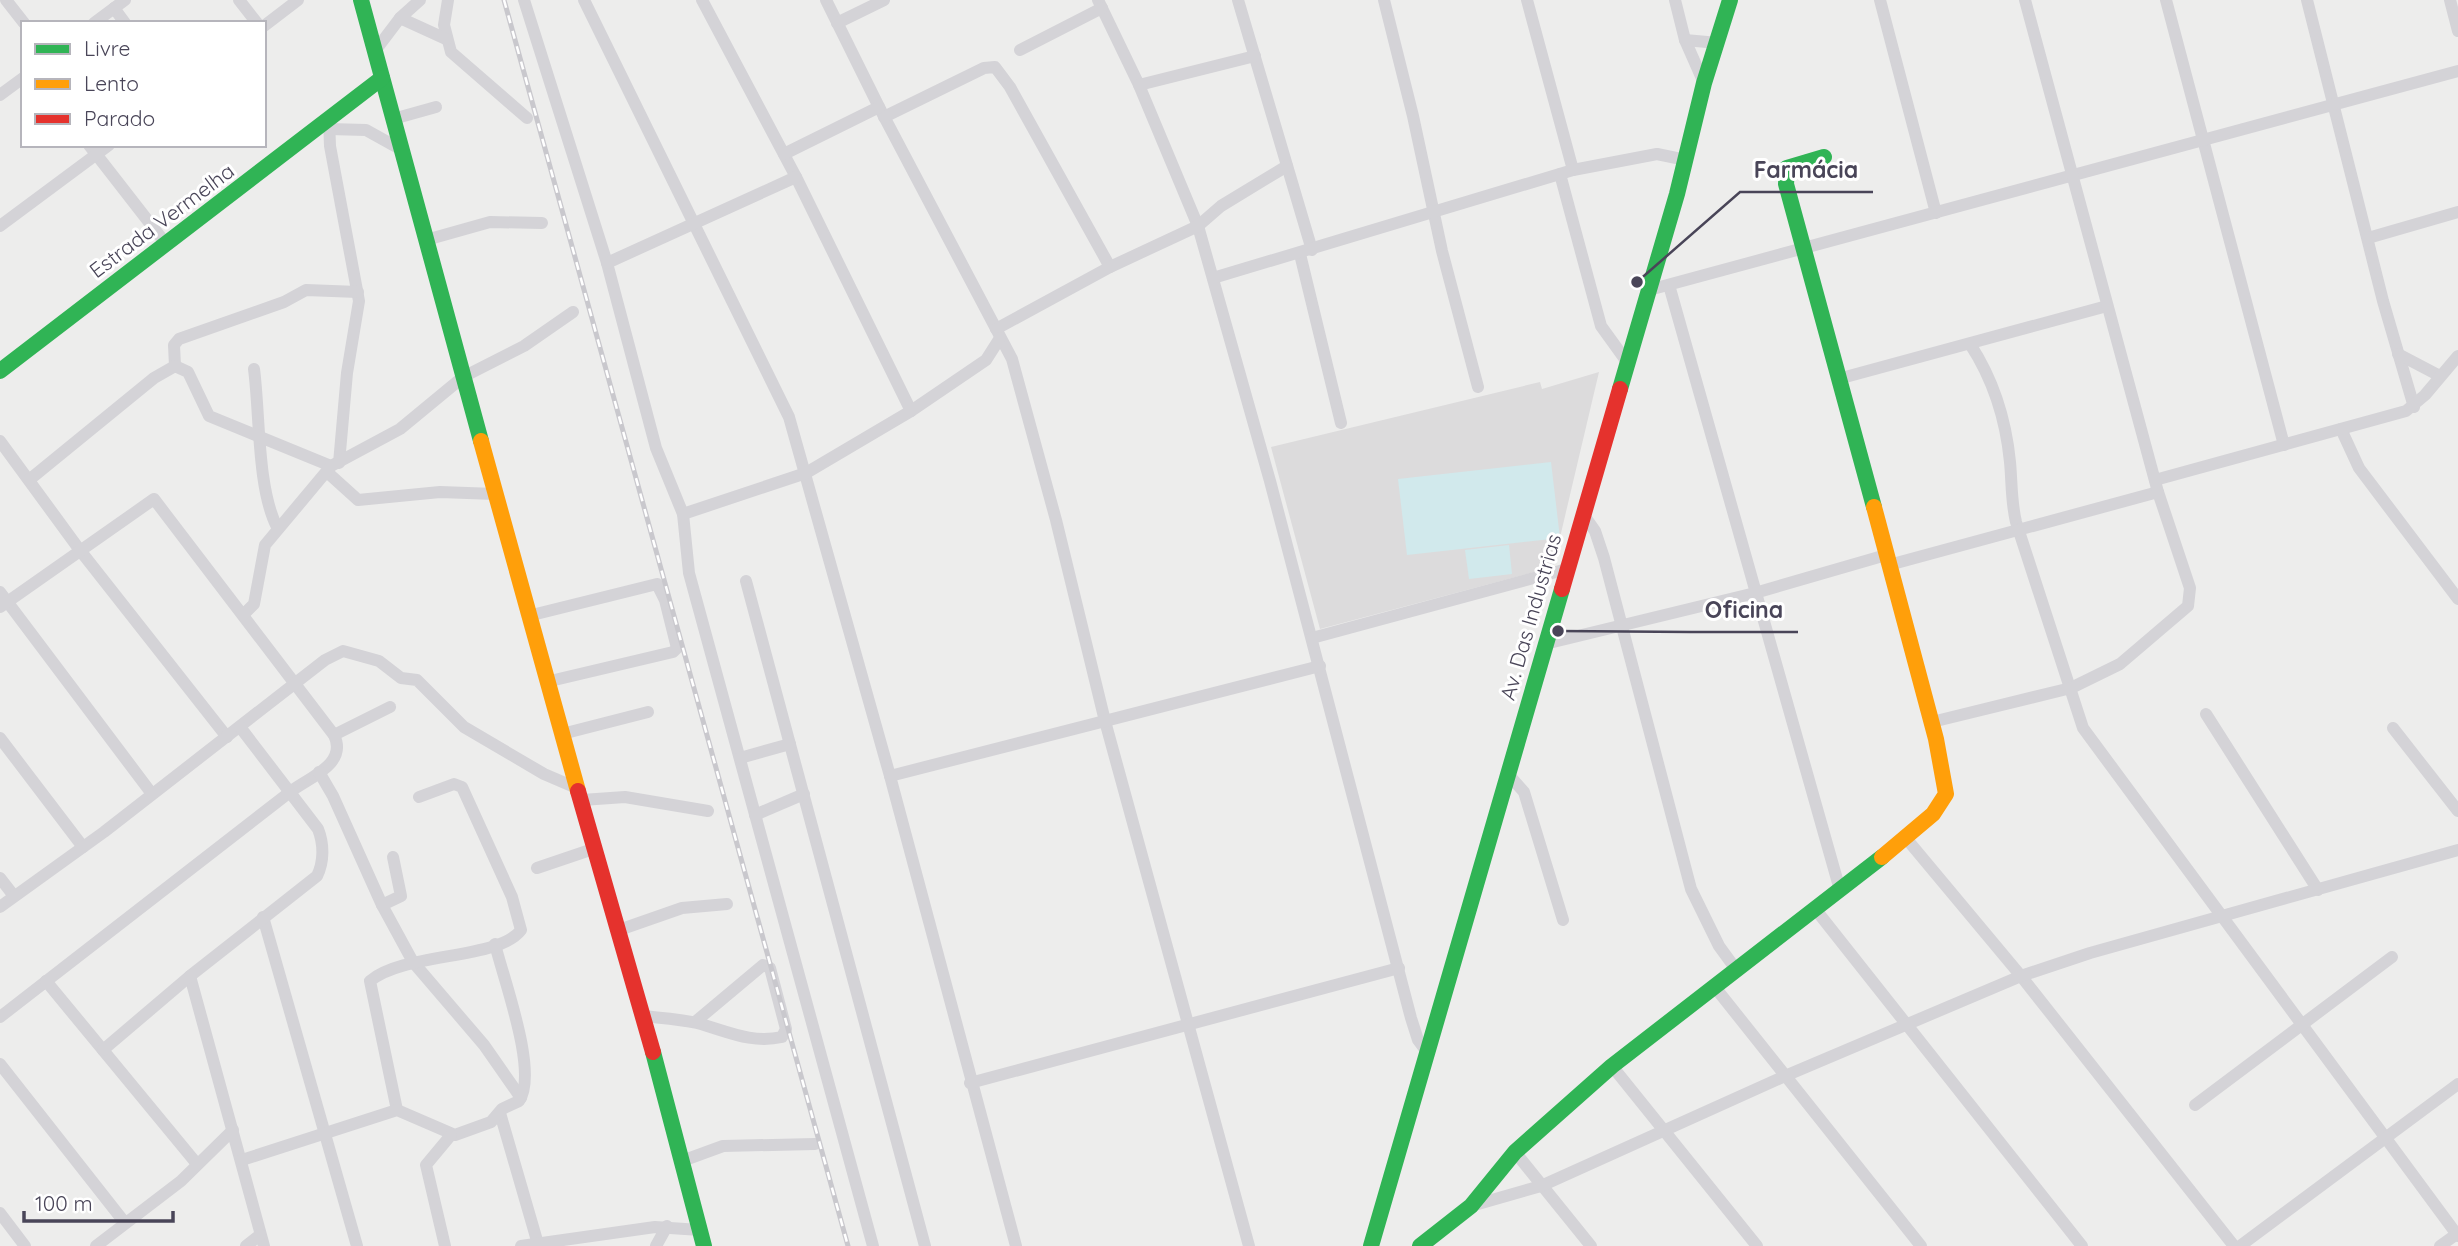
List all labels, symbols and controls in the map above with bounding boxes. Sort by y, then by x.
legend [21,21,266,147]
text: Livre [84,35,130,61]
text: Lento [84,70,139,96]
text: Parado [84,105,155,131]
callout: Farmácia [1740,148,1873,192]
text: Farmácia [1754,155,1858,184]
street label: Estrada Vermelha [84,157,239,283]
street label: Av. Das Industrias [1494,531,1566,703]
callout: Oficina [1691,588,1798,632]
text: Oficina [1705,595,1783,624]
scale bar [24,1180,173,1224]
text: 100 m [35,1190,93,1216]

